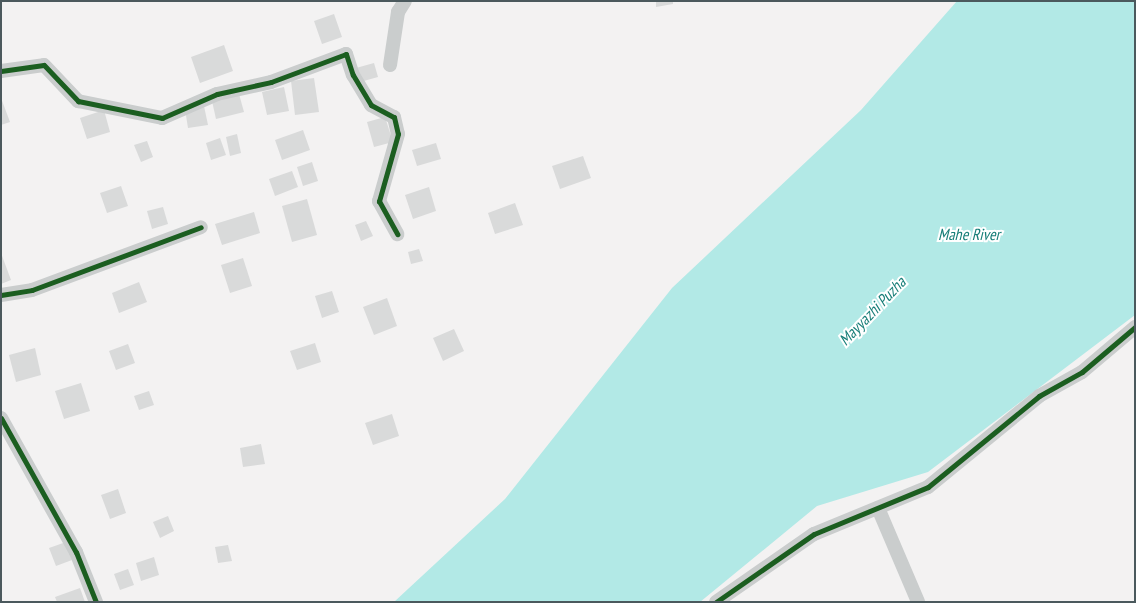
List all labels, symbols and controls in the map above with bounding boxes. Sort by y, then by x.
water label: Mahe River [938,224,1000,244]
water label: Mayyazhi Puzha [835,273,909,349]

